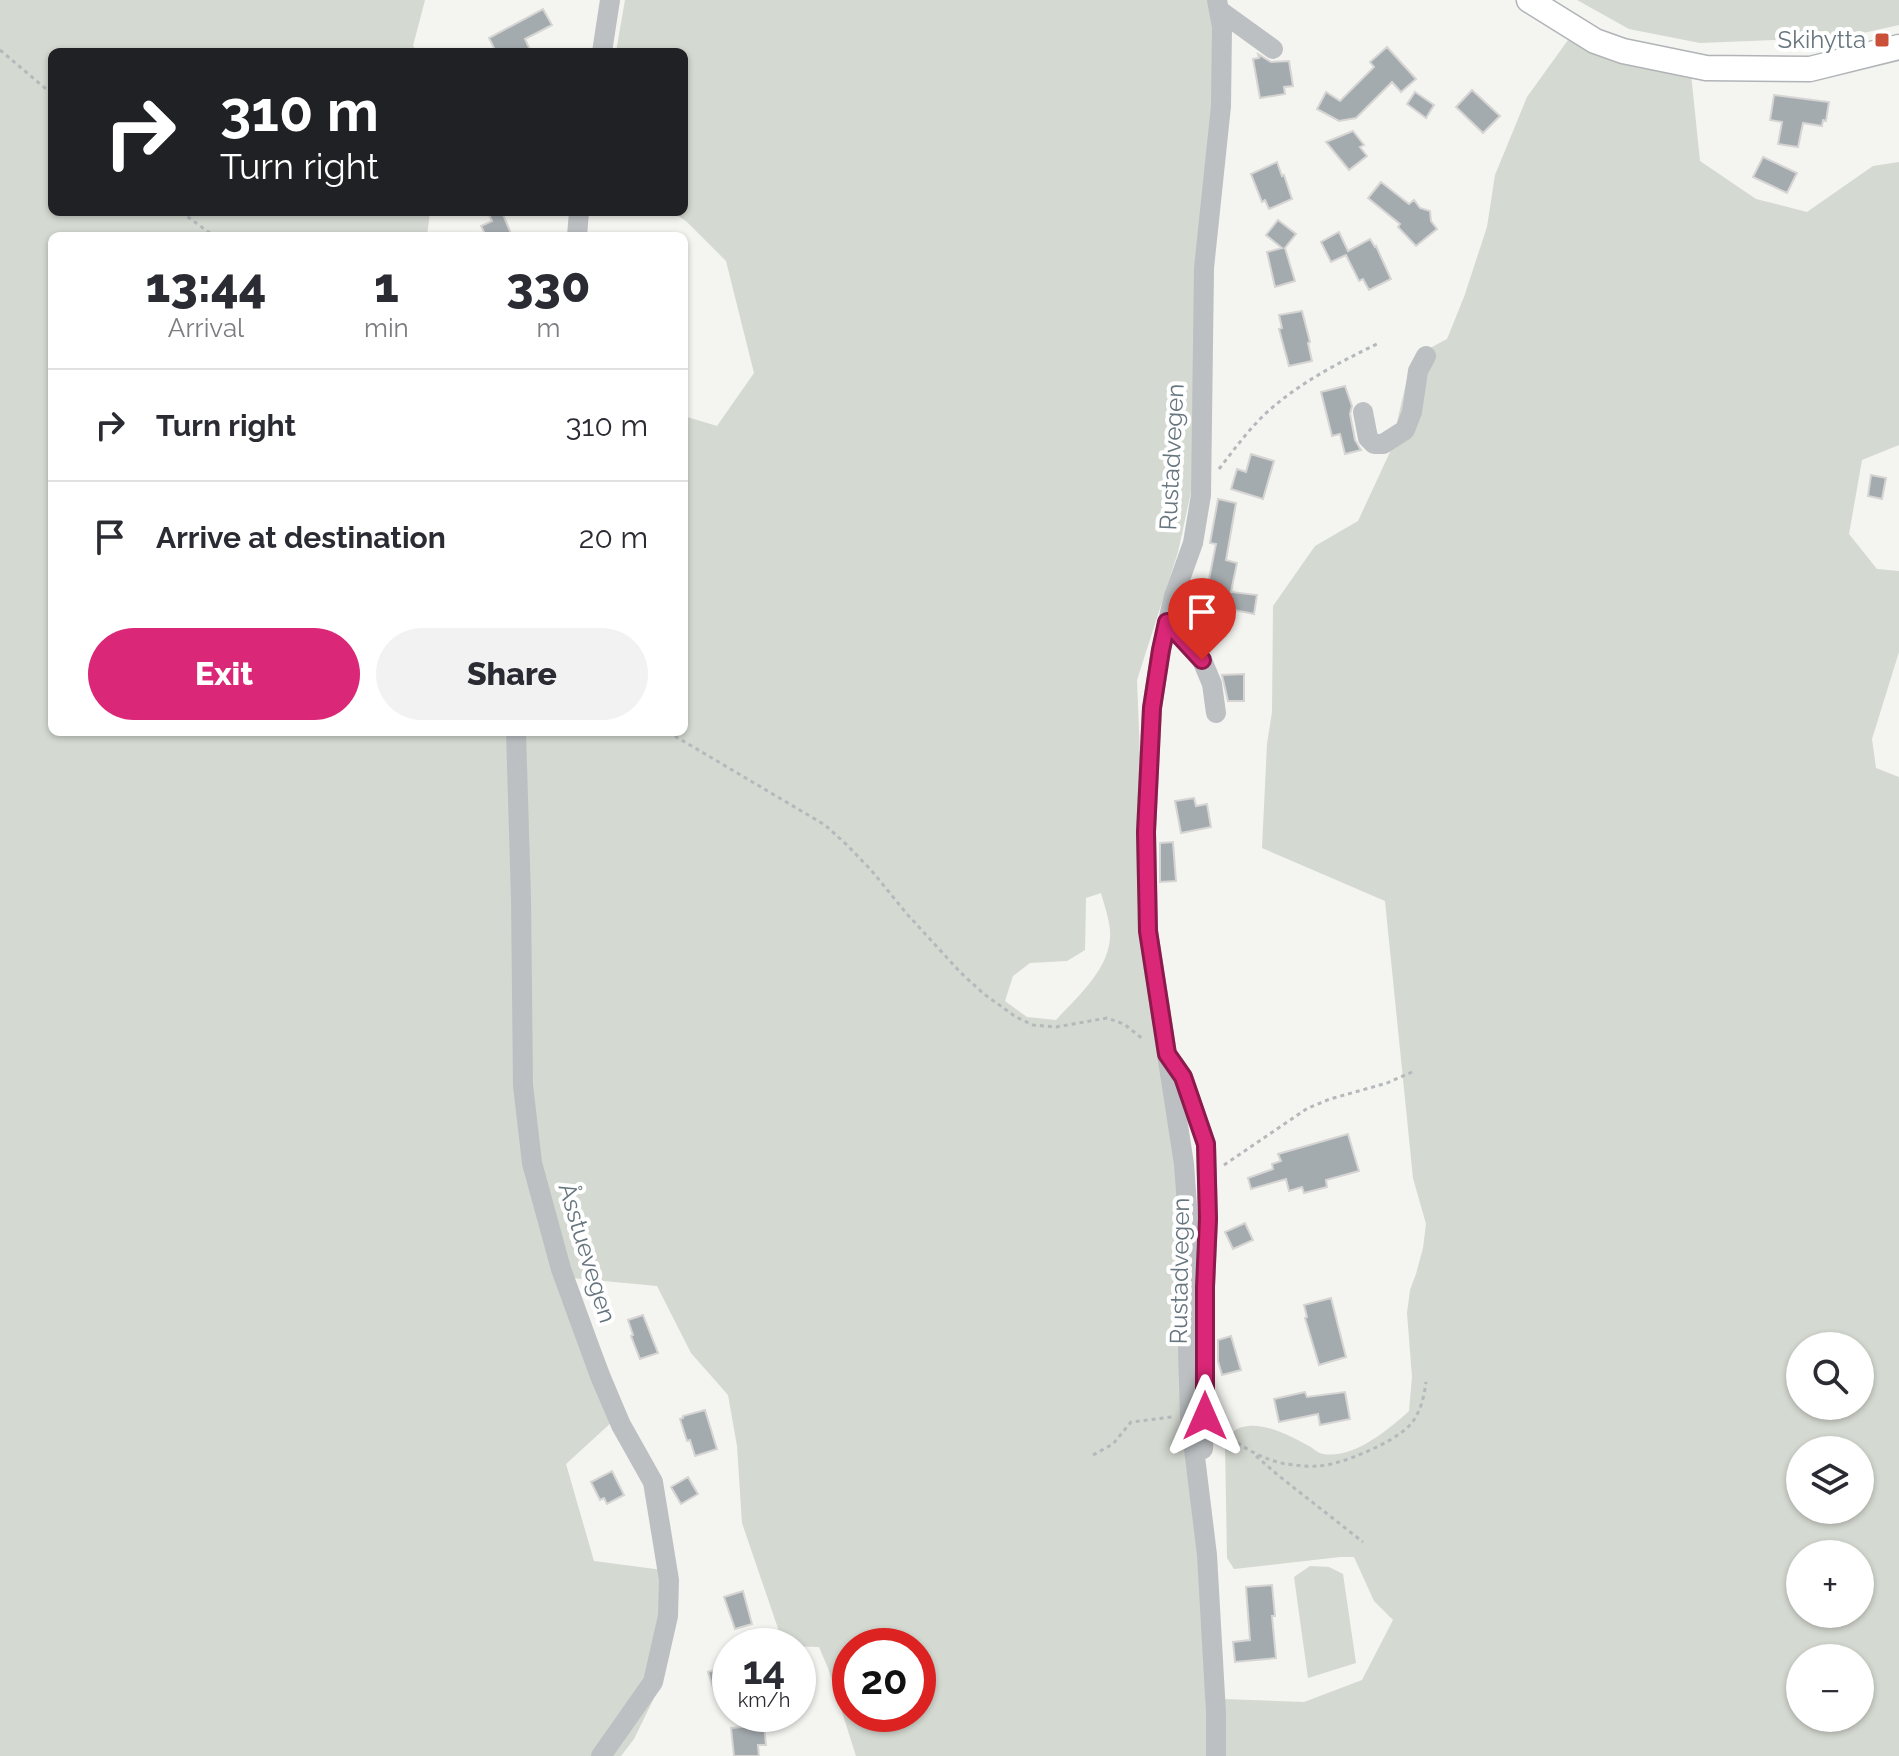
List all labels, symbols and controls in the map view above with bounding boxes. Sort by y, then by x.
place label: Skihytta [1778,25,1866,54]
marker: Skihytta [1873,31,1891,49]
text: 310 m [220,78,379,144]
icon: right [88,80,192,184]
text: Turn right [220,145,379,187]
text: 13:44 [146,257,266,313]
text: 1 [374,257,399,313]
text: 330 [506,257,590,313]
text: Arrival [168,313,244,343]
text: min [364,313,409,343]
text: m [536,313,560,343]
street label: Rustadvegen [1153,383,1190,531]
icon: right [88,403,132,447]
text: Turn right [156,408,296,443]
text: 310 m [566,408,648,443]
icon: arrive [88,515,132,559]
text: Arrive at destination [156,520,446,555]
text: 20 m [579,520,648,555]
pin [1168,578,1236,660]
icon: arrive [1180,590,1224,634]
button: Exit [88,628,360,720]
button: Share [376,628,648,720]
street label: Åsstuevegen [552,1179,622,1326]
street label: Rustadvegen [1164,1197,1195,1345]
map controls [1786,1332,1874,1732]
button: search [1786,1332,1874,1420]
position arrow [1163,1374,1247,1458]
button: layers [1786,1436,1874,1524]
button: + [1786,1540,1874,1628]
speed limit sign: 20 [832,1628,936,1732]
button: − [1786,1644,1874,1732]
text: 14 [743,1646,785,1693]
text: km/h [738,1688,790,1712]

